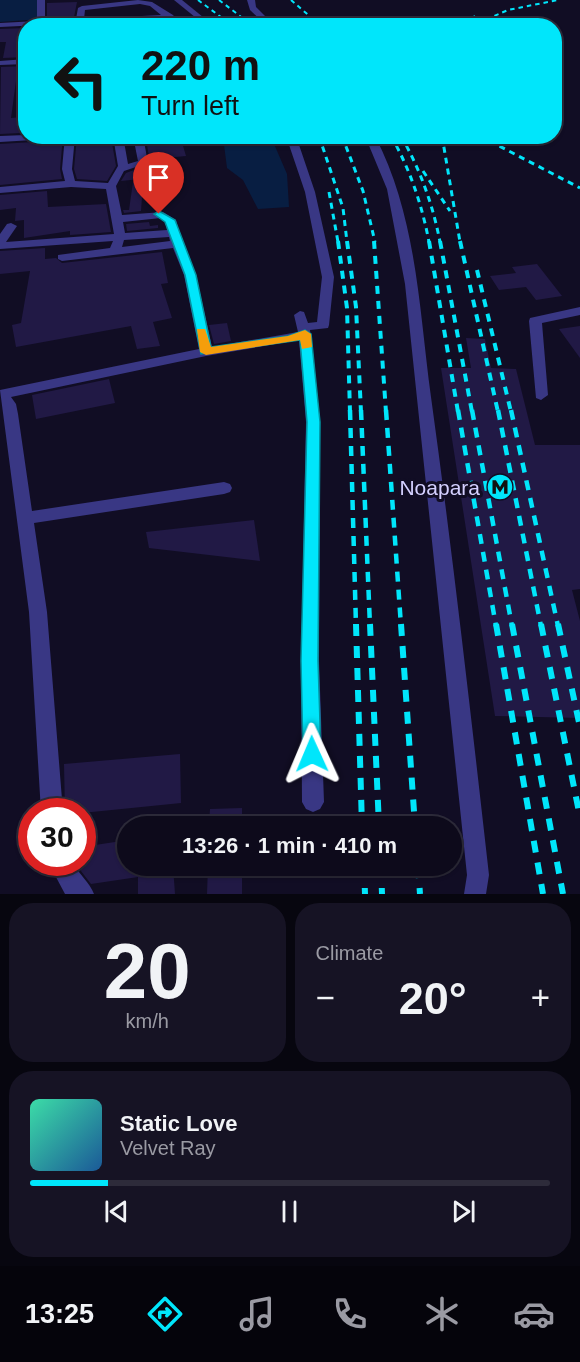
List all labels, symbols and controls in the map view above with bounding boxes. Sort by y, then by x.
icon: left [42,42,120,120]
text: 220 m [141,42,260,89]
text: Turn left [141,91,239,121]
pin [133,152,184,214]
icon: arrive [142,161,175,194]
metro station icon: Noapara [485,472,515,502]
place label: Noapara [399,476,480,499]
position arrow [280,722,344,786]
speed limit sign: 30 [18,798,96,876]
text: 13:26 · 1 min · 410 m [182,833,397,858]
text: 20 [104,927,191,1015]
text: Climate [316,942,383,964]
text: 20° [399,973,467,1024]
text: − [316,979,335,1016]
text: + [531,979,550,1016]
text: km/h [126,1010,169,1032]
text: Static Love [120,1111,237,1136]
text: Velvet Ray [120,1137,216,1159]
icon: previous [100,1195,133,1228]
icon: pause [273,1195,306,1228]
icon: next [447,1195,480,1228]
icon: directions [144,1293,186,1335]
icon: music [236,1293,278,1335]
icon: phone [329,1293,371,1335]
icon: climate [421,1293,463,1335]
icon: car [513,1293,555,1335]
text: 13:25 [25,1299,94,1329]

